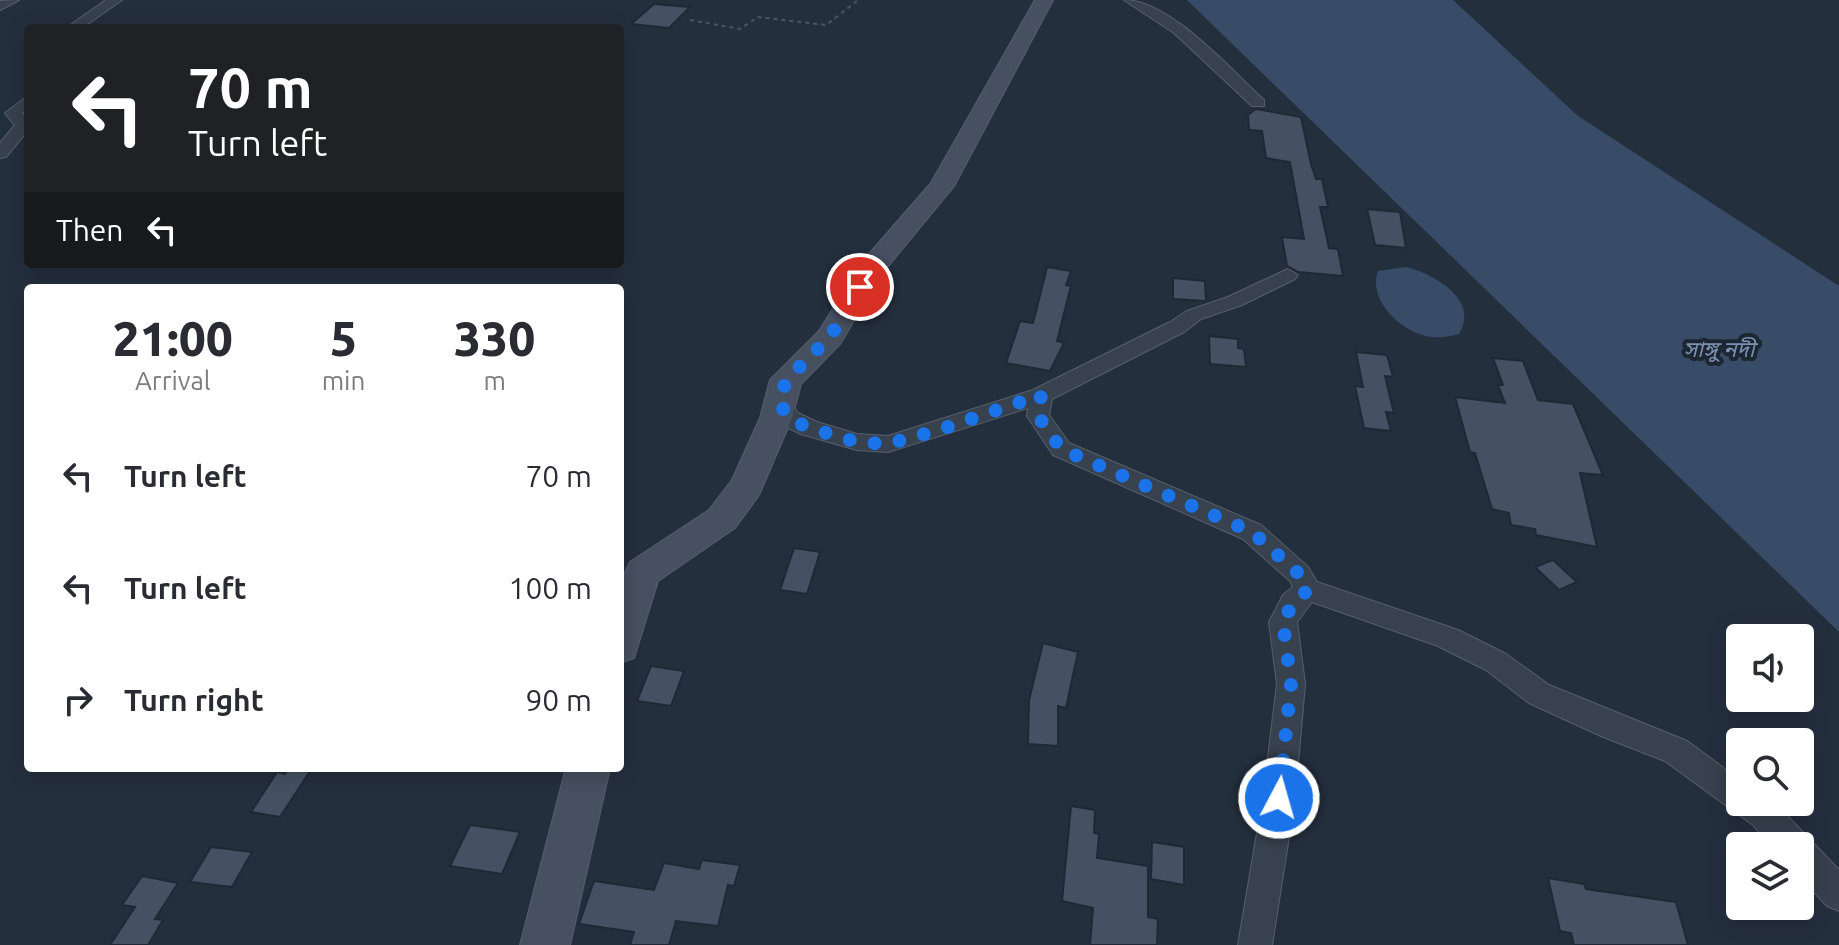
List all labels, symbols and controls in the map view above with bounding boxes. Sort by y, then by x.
icon: left [56,56,160,160]
text: 70 m [188,56,313,119]
text: Turn left [188,122,327,163]
icon: left [140,208,184,252]
text: Then [56,213,124,247]
pin [826,253,894,321]
icon: arrive [838,265,882,309]
text: 21:00 [113,311,233,365]
text: 5 [330,311,357,365]
text: 330 [454,311,535,365]
water label: সাঙ্গু নদী [1683,336,1759,363]
text: Arrival [135,366,211,395]
text: min [322,366,365,395]
text: m [483,366,506,395]
icon: left [56,454,100,498]
text: Turn left [124,459,246,493]
text: 70 m [525,459,592,493]
icon: left [56,566,100,610]
text: Turn left [124,571,246,605]
text: 100 m [508,571,592,605]
map controls [1726,624,1814,920]
button: sound [1726,624,1814,712]
icon: right [56,678,100,722]
text: Turn right [124,683,264,717]
text: 90 m [525,683,592,717]
button: search [1726,728,1814,816]
position arrow [1237,756,1321,840]
button: layers [1726,832,1814,920]

